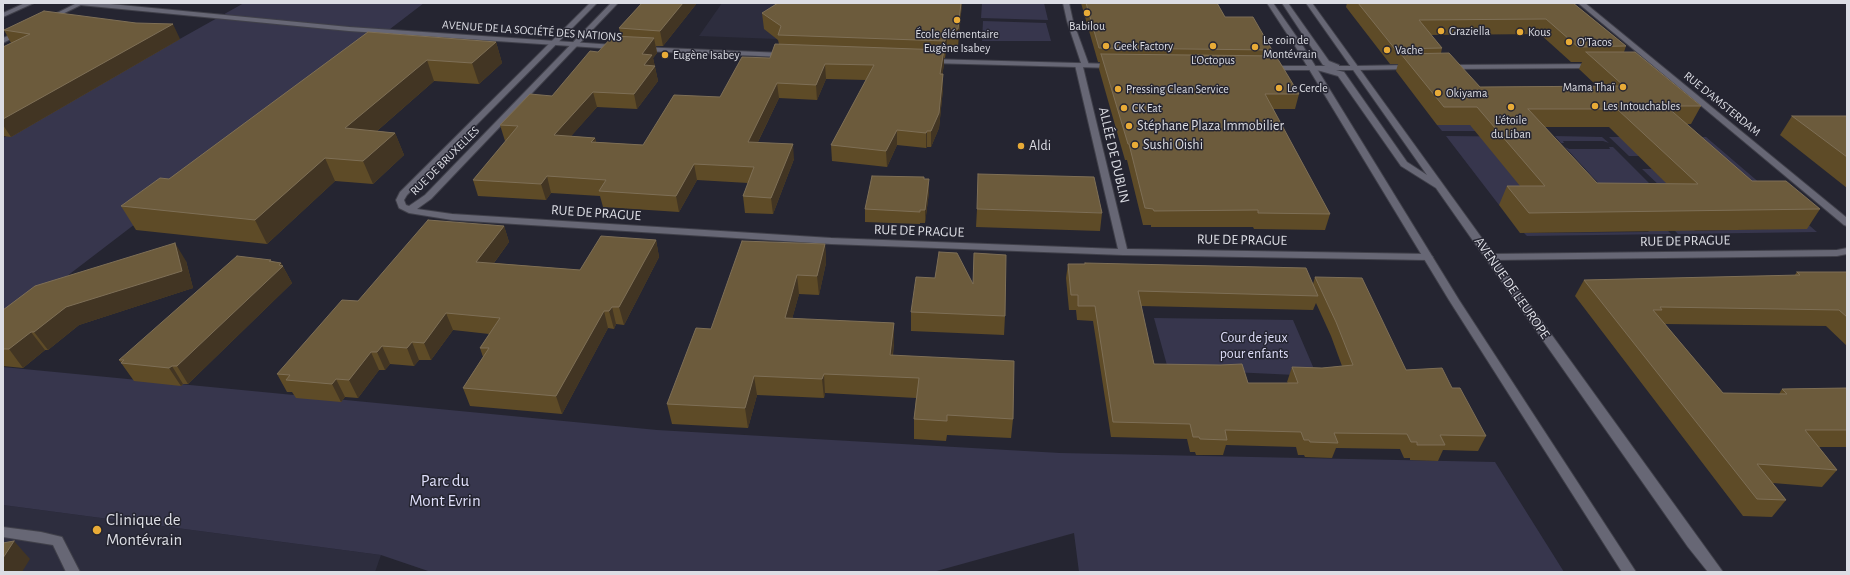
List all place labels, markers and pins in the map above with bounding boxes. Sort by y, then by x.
marker: Babilou [1082,8,1092,18]
marker: École élémentaire Eugène Isabey [952,15,962,25]
place label: Babilou [1069,19,1105,33]
place label: Graziella [1449,24,1490,38]
place label: Kous [1528,25,1551,39]
marker: Graziella [1436,26,1446,36]
place label: École élémentaire Eugène Isabey [915,27,999,55]
marker: Kous [1515,27,1525,37]
place label: Le coin de Montévrain [1263,33,1317,61]
place label: O'Tacos [1577,35,1612,49]
marker: O'Tacos [1564,37,1574,47]
place label: Geek Factory [1114,39,1173,53]
marker: Geek Factory [1101,41,1111,51]
marker: L'Octopus [1208,41,1218,51]
marker: Le coin de Montévrain [1250,42,1260,52]
place label: Vache [1395,43,1423,57]
marker: Vache [1382,45,1392,55]
place label: Eugène Isabey [673,48,740,62]
marker: Eugène Isabey [660,50,670,60]
place label: L'Octopus [1191,53,1235,67]
place label: Mama Thaï [1563,80,1615,94]
place label: Le Cercle [1287,81,1328,95]
place label: Pressing Clean Service [1126,82,1229,96]
marker: Mama Thaï [1618,82,1628,92]
marker: Le Cercle [1274,83,1284,93]
marker: Pressing Clean Service [1113,84,1123,94]
place label: Okiyama [1446,86,1487,100]
marker: Okiyama [1433,88,1443,98]
place label: Les Intouchables [1603,99,1680,113]
place label: CK Eat [1132,101,1162,115]
marker: Les Intouchables [1590,101,1600,111]
marker: L'étoile du Liban [1506,102,1516,112]
marker: CK Eat [1119,103,1129,113]
place label: L'étoile du Liban [1491,113,1531,141]
place label: Stéphane Plaza Immobilier [1137,118,1284,134]
marker: Stéphane Plaza Immobilier [1124,121,1134,131]
place label: Sushi Oishi [1143,137,1203,153]
place label: Aldi [1029,138,1051,154]
marker: Sushi Oishi [1130,140,1140,150]
marker: Aldi [1016,141,1026,151]
place label: Clinique de Montévrain [106,510,182,550]
marker: Clinique de Montévrain [91,524,103,536]

